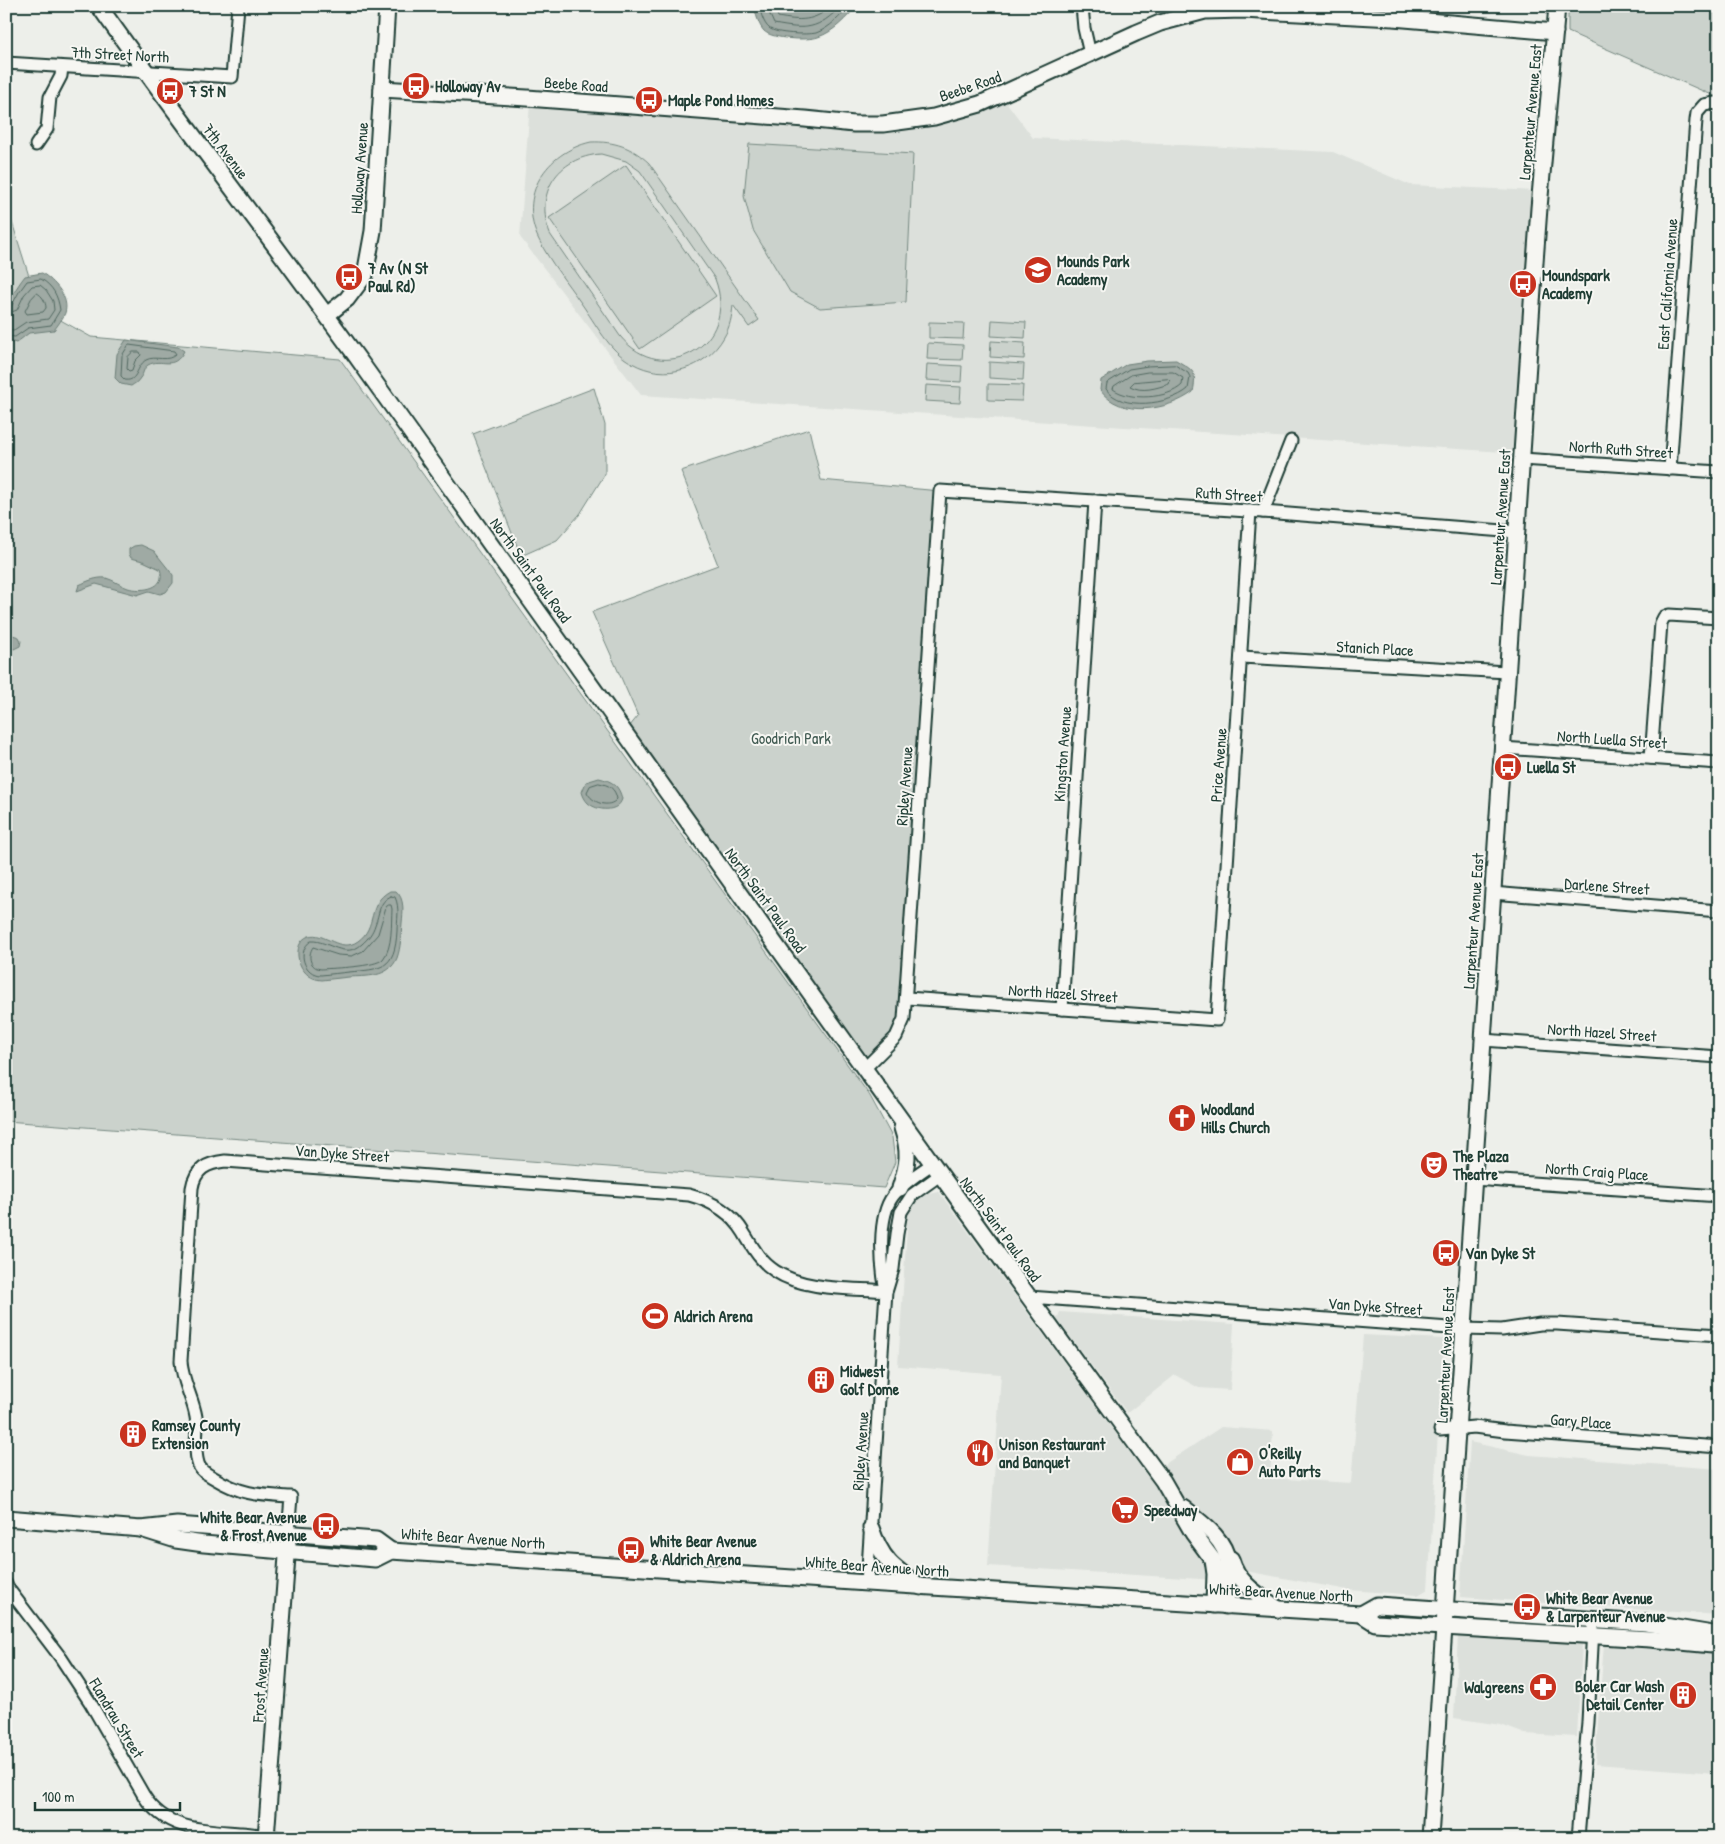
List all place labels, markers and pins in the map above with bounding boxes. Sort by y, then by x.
bus stop icon: Holloway Av [401,71,431,101]
place label: Holloway Av [435,75,501,98]
bus stop icon: 7 St N [155,76,185,106]
place label: 7 St N [188,80,226,102]
bus stop icon: Maple Pond Homes [634,85,664,115]
place label: Maple Pond Homes [668,89,774,112]
place label: Mounds Park Academy [1057,250,1130,291]
school or university icon: Mounds Park Academy [1023,255,1053,285]
place label: 7 Av (N St Paul Rd) [367,257,428,297]
bus stop icon: 7 Av (N St Paul Rd) [334,262,364,292]
place label: Moundspark Academy [1542,264,1610,305]
bus stop icon: Moundspark Academy [1508,269,1538,299]
bus stop icon: Luella St [1493,752,1523,782]
place label: Luella St [1527,756,1576,778]
place label: Woodland Hills Church [1201,1098,1270,1138]
church icon: Woodland Hills Church [1167,1103,1197,1133]
place label: The Plaza Theatre [1452,1145,1509,1185]
theatre icon: The Plaza Theatre [1419,1150,1449,1180]
bus stop icon: Van Dyke St [1431,1238,1461,1268]
place label: Van Dyke St [1465,1242,1536,1265]
sports icon: Aldrich Arena [640,1301,670,1331]
place label: Aldrich Arena [674,1305,753,1327]
place label: Midwest Golf Dome [840,1360,900,1400]
building icon: Midwest Golf Dome [806,1365,836,1395]
place label: Ramsey County Extension [152,1414,241,1454]
building icon: Ramsey County Extension [118,1419,148,1449]
place label: Unison Restaurant and Banquet [999,1433,1106,1474]
restaurant icon: Unison Restaurant and Banquet [965,1438,995,1468]
place label: O'Reilly Auto Parts [1259,1442,1321,1482]
shop icon: O'Reilly Auto Parts [1225,1447,1255,1477]
supermarket icon: Speedway [1110,1495,1140,1525]
place label: Speedway [1144,1499,1198,1522]
place label: White Bear Avenue & Frost Avenue [200,1506,308,1546]
bus stop icon: White Bear Avenue & Frost Avenue [311,1511,341,1541]
place label: White Bear Avenue & Aldrich Arena [650,1530,758,1570]
bus stop icon: White Bear Avenue & Aldrich Arena [616,1535,646,1565]
place label: White Bear Avenue & Larpenteur Avenue [1546,1587,1666,1628]
bus stop icon: White Bear Avenue & Larpenteur Avenue [1512,1592,1542,1622]
pharmacy icon: Walgreens [1528,1672,1558,1702]
place label: Boler Car Wash Detail Center [1575,1675,1665,1715]
place label: Walgreens [1464,1676,1525,1699]
building icon: Boler Car Wash Detail Center [1668,1680,1698,1710]

